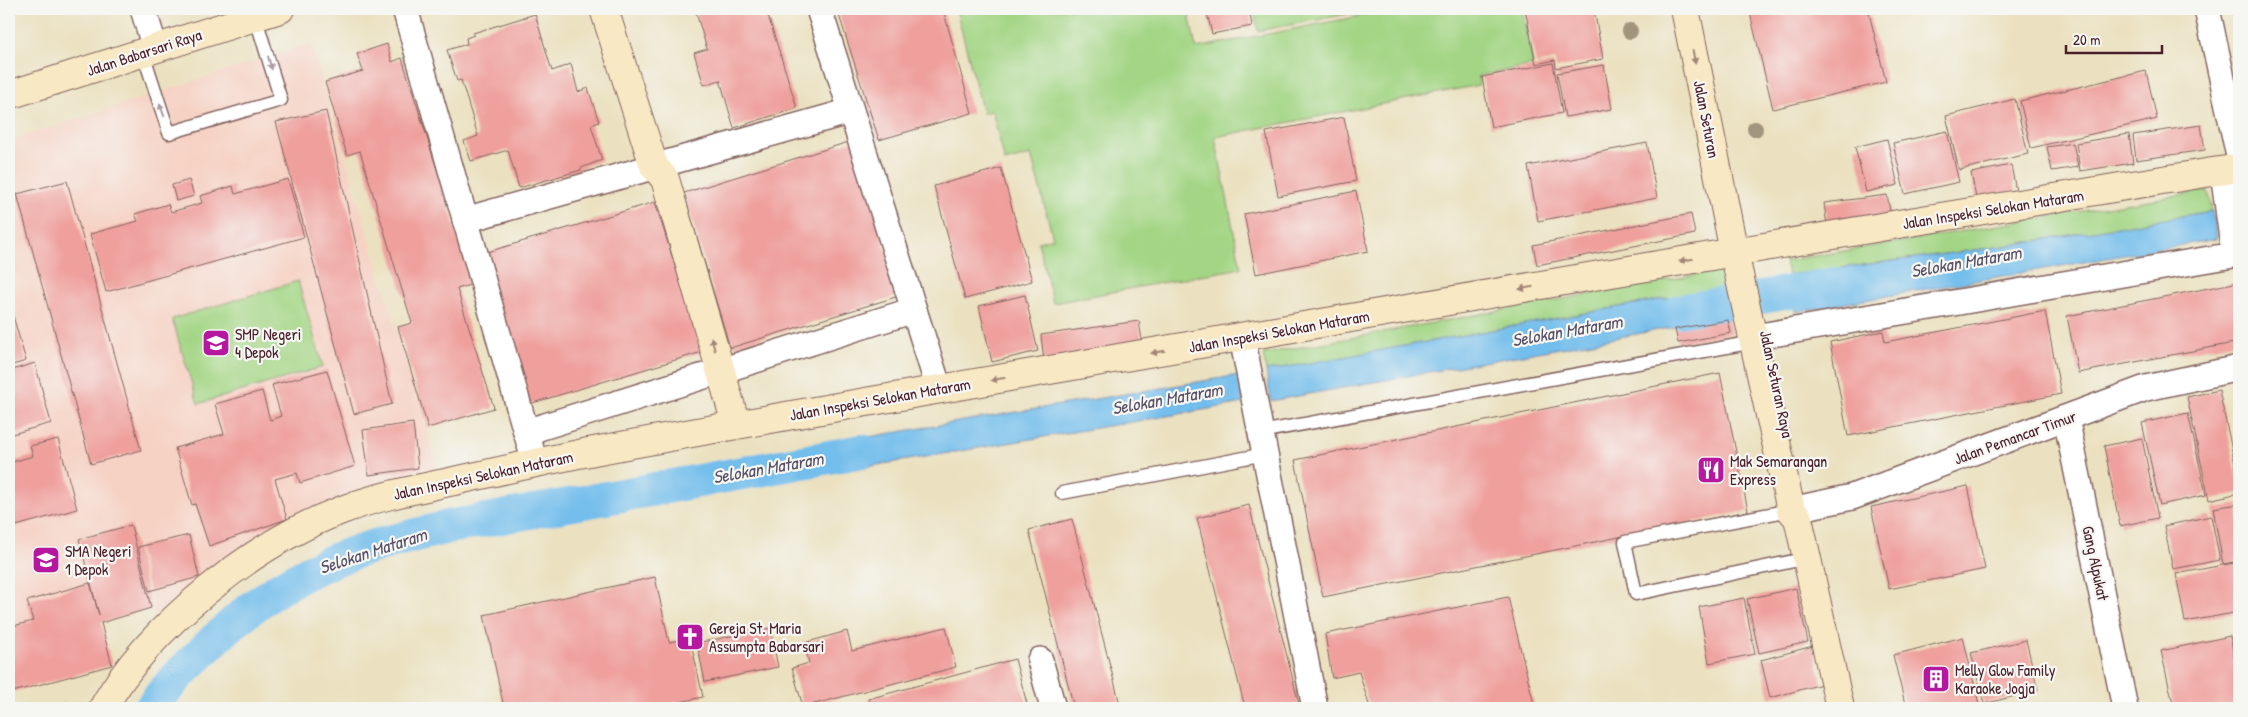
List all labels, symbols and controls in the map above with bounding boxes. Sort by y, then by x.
scale bar [2066,22,2162,54]
street label: Jalan Babarsari Raya [84,23,204,81]
text: 20 m [2073,29,2100,50]
one-way arrow [1690,49,1698,64]
one-way arrow [266,56,274,71]
street label: Jalan Seturan [1689,78,1725,160]
one-way arrow [158,103,165,118]
street label: Jalan Inspeksi Selokan Mataram [1901,184,2085,234]
water label: Selokan Mataram [1909,239,2024,283]
one-way arrow [1677,257,1693,265]
one-way arrow [1517,285,1533,293]
street label: Jalan Inspeksi Selokan Mataram [1187,304,1371,358]
water label: Selokan Mataram [1510,308,1625,352]
place label: SMP Negeri 4 Depok [235,323,301,363]
school or university icon: SMP Negeri 4 Depok [201,328,231,358]
street label: Jalan Seturan Raya [1755,328,1799,440]
one-way arrow [709,336,717,351]
one-way arrow [1150,348,1166,356]
street label: Jalan Inspeksi Selokan Mataram [788,372,972,426]
one-way arrow [990,375,1006,383]
water label: Selokan Mataram [1110,376,1225,420]
street label: Jalan Pemancar Timur [1951,405,2079,469]
street label: Jalan Inspeksi Selokan Mataram [391,445,575,505]
water label: Selokan Mataram [711,445,826,489]
place label: Mak Semarangan Express [1730,450,1827,490]
restaurant icon: Mak Semarangan Express [1696,455,1726,485]
water label: Selokan Mataram [316,521,430,580]
street label: Gang Alpukat [2077,524,2115,603]
place label: SMA Negeri 1 Depok [65,540,131,580]
school or university icon: SMA Negeri 1 Depok [31,545,61,575]
place label: Gereja St. Maria Assumpta Babarsari [709,617,824,657]
church icon: Gereja St. Maria Assumpta Babarsari [675,622,705,652]
place label: Melly Glow Family Karaoke Jogja [1955,659,2056,699]
building icon: Melly Glow Family Karaoke Jogja [1921,664,1951,694]

